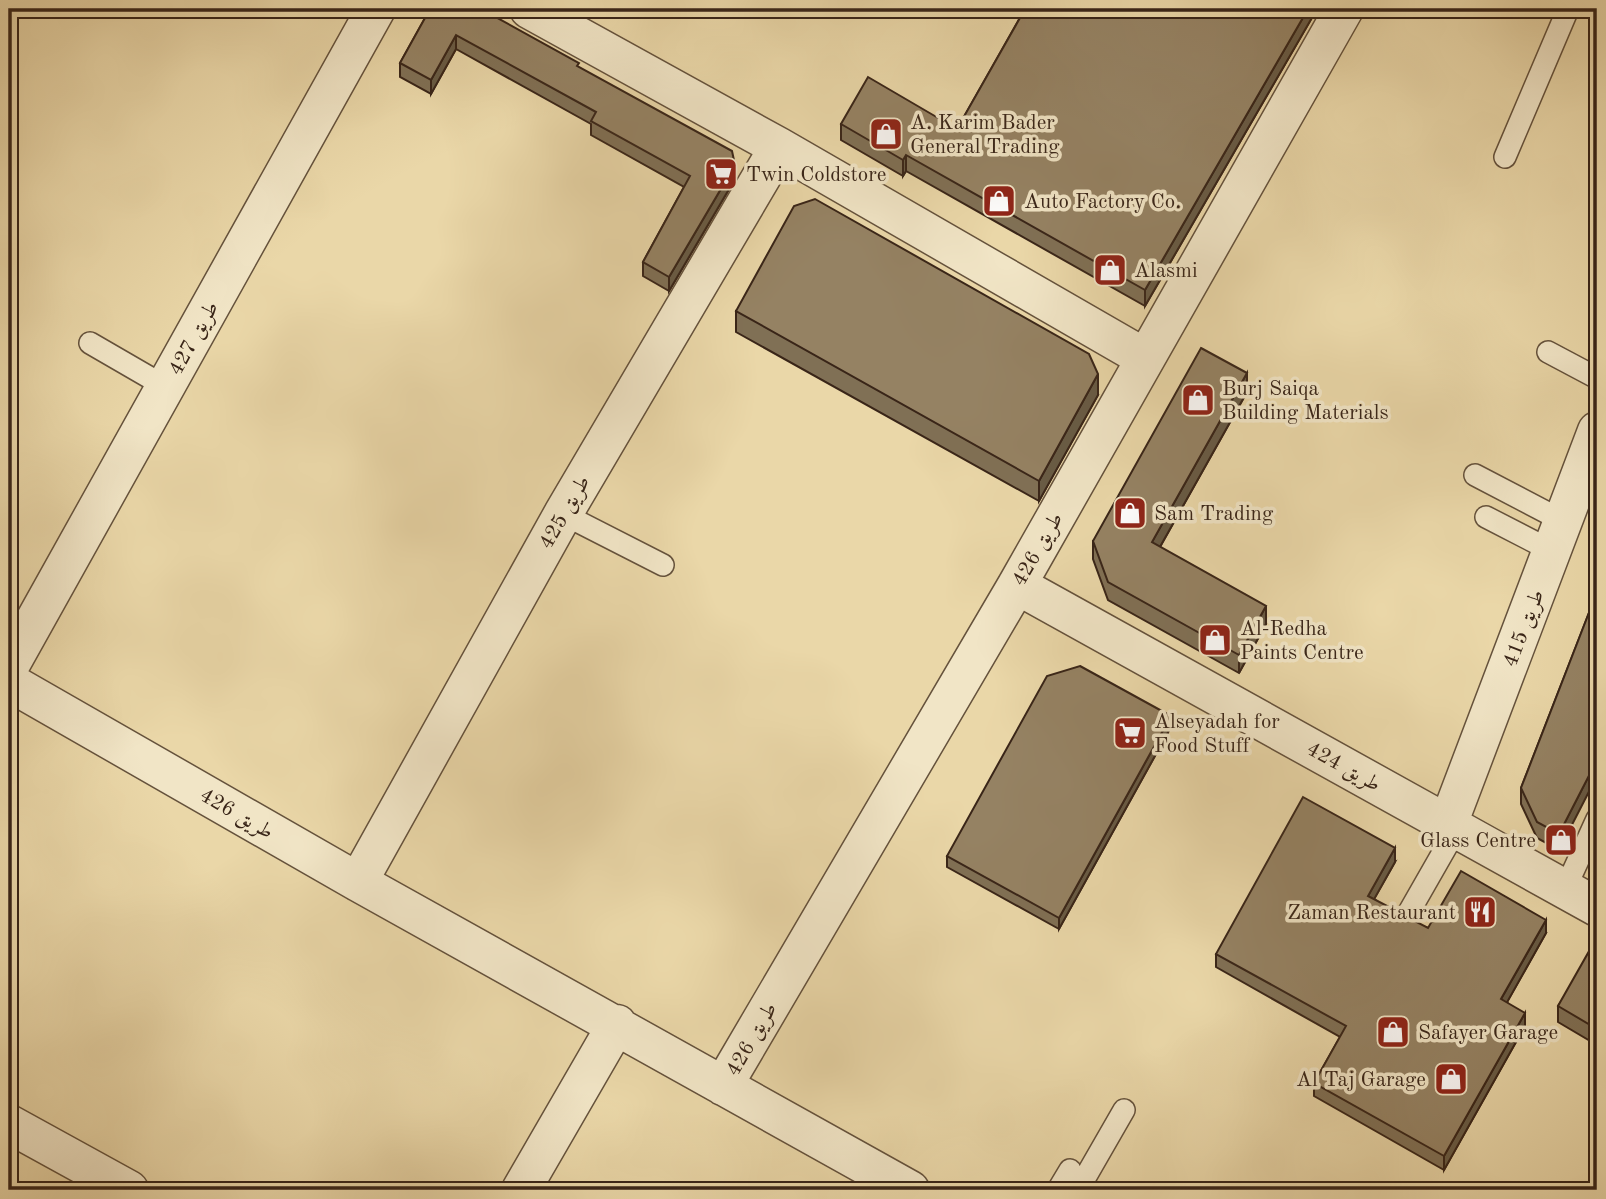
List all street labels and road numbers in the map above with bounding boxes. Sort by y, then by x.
street label: طريق 427 [166,298,224,380]
street label: طريق 425 [536,472,595,554]
street label: طريق 426 [1009,509,1068,591]
street label: طريق 415 [1500,587,1550,670]
street label: طريق 424 [1302,739,1384,797]
street label: طريق 426 [195,785,277,844]
street label: طريق 426 [723,999,782,1081]

